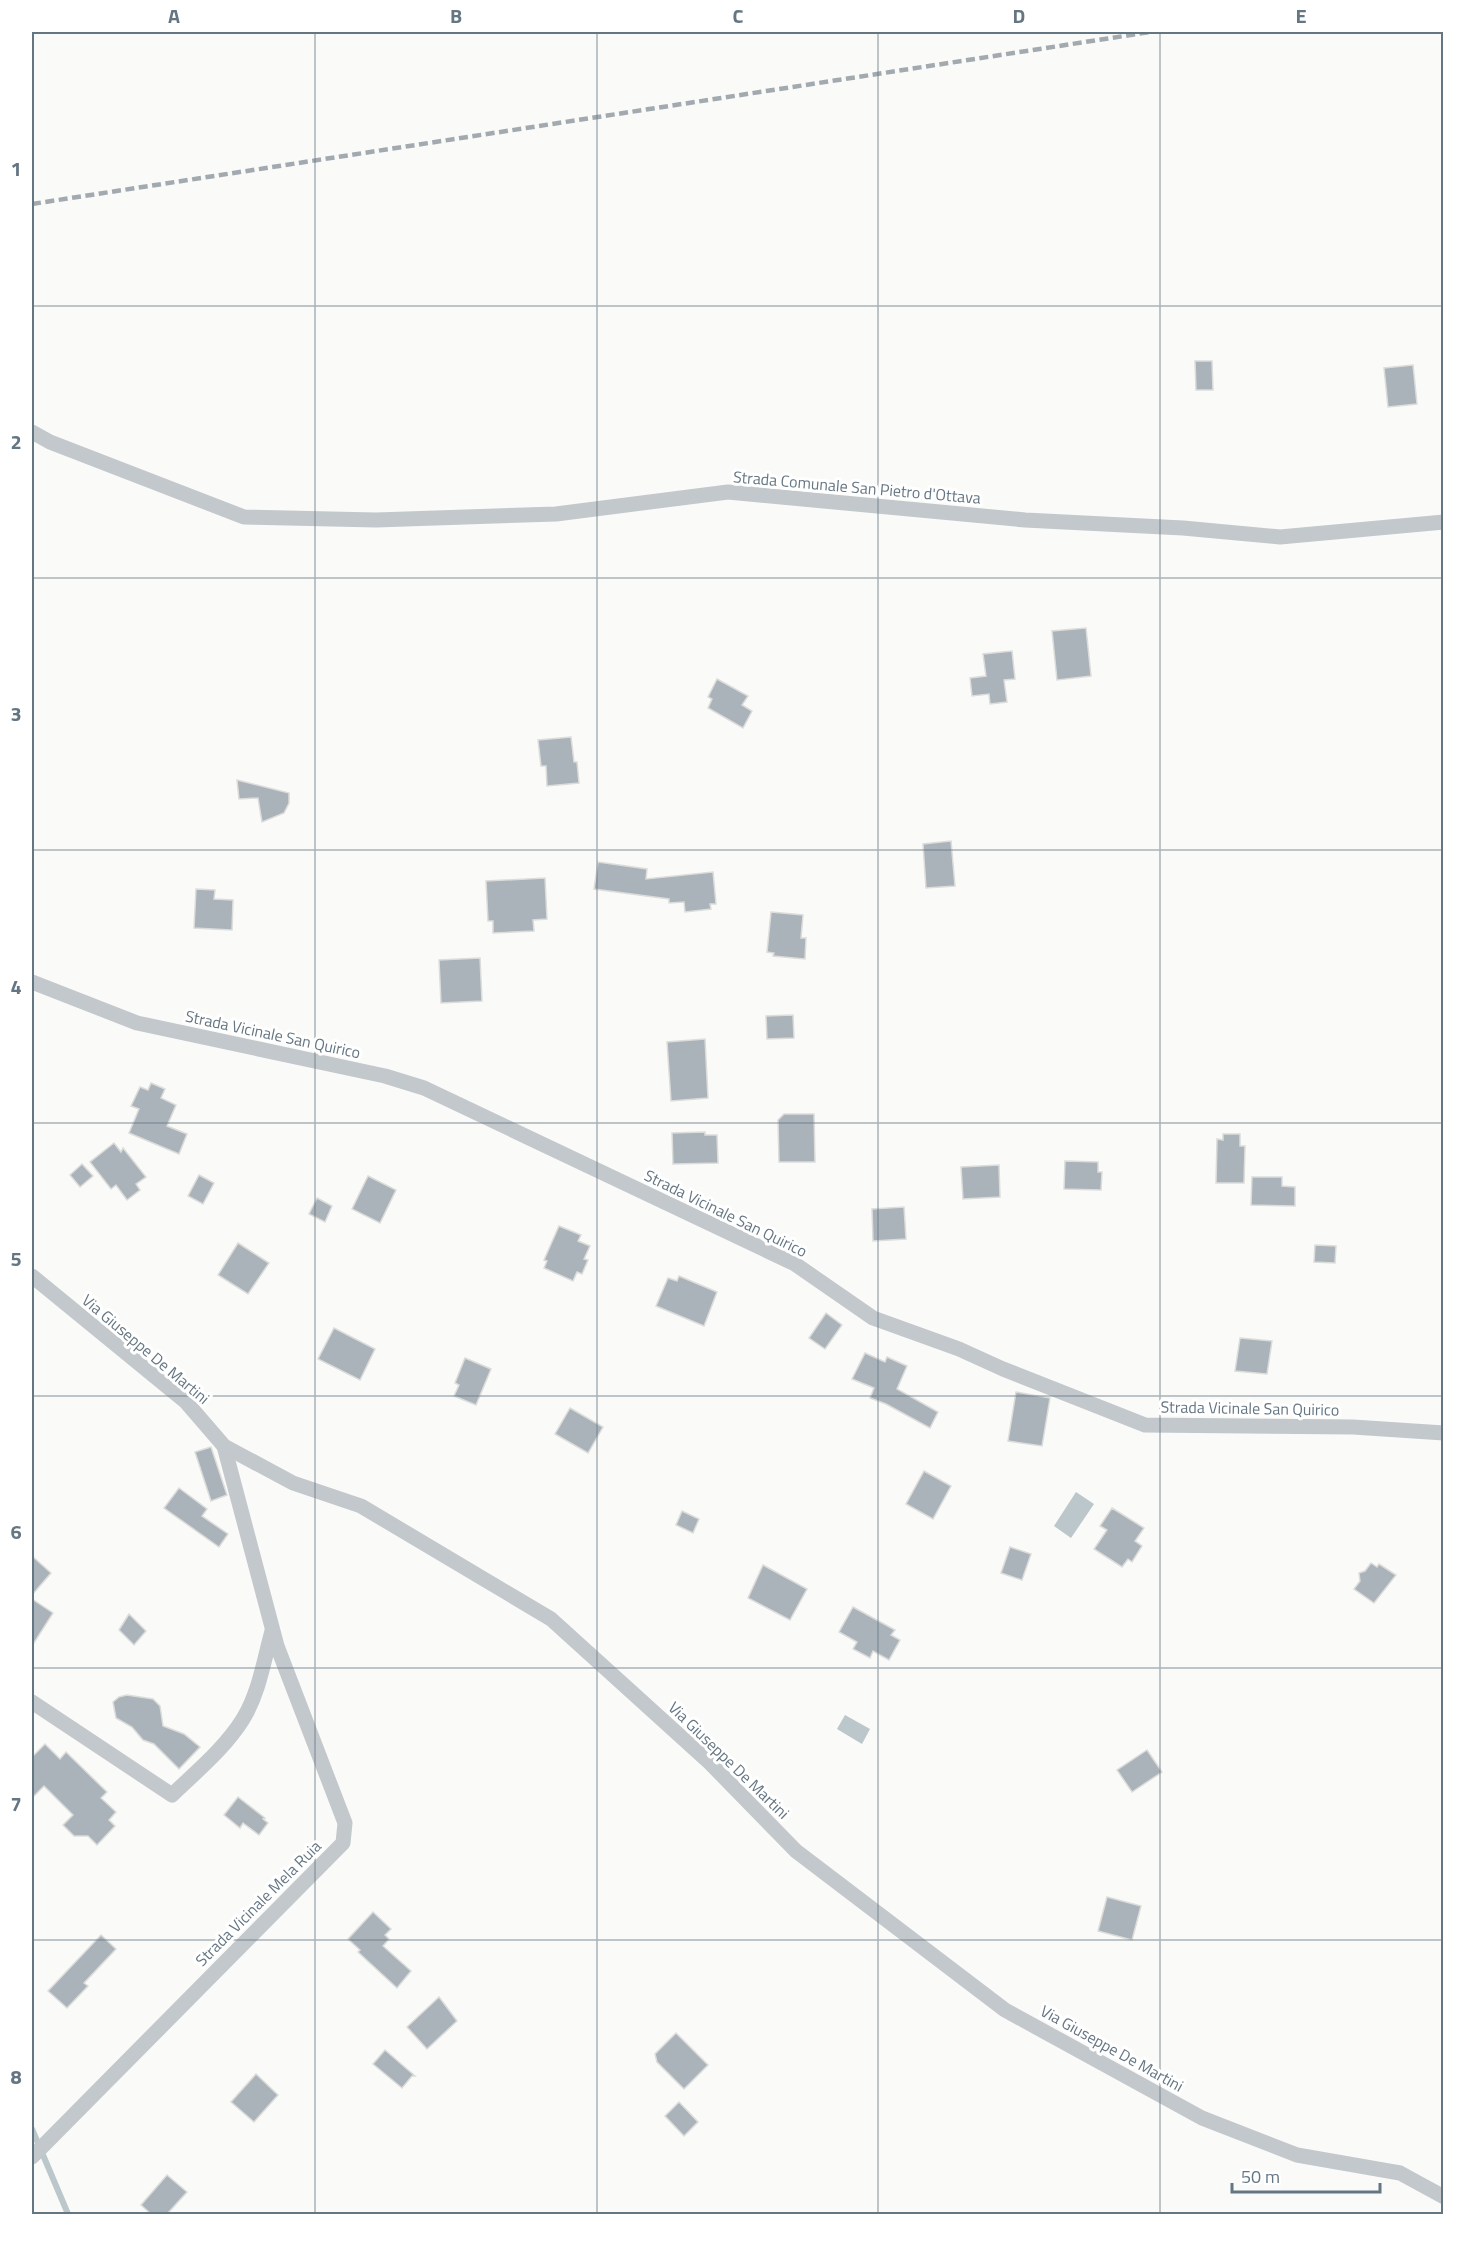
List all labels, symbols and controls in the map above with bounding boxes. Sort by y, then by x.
text: A [168,0,180,31]
text: B [450,0,462,31]
text: C [733,0,744,31]
text: D [1013,0,1025,31]
text: E [1295,0,1307,31]
text: 1 [10,153,22,184]
text: 2 [10,426,22,457]
street label: Strada Comunale San Pietro d'Ottava [732,464,982,510]
text: 3 [10,698,22,729]
text: 4 [10,971,22,1002]
street label: Strada Vicinale San Quirico [183,1004,363,1064]
street label: Strada Vicinale San Quirico [640,1163,812,1263]
text: 5 [10,1243,22,1274]
street label: Via Giuseppe De Martini [77,1288,215,1410]
street label: Strada Vicinale San Quirico [1160,1394,1340,1422]
text: 6 [10,1516,22,1547]
street label: Via Giuseppe De Martini [663,1696,795,1824]
text: 7 [10,1788,22,1819]
street label: Strada Vicinale Mela Ruia [190,1835,326,1971]
street label: Via Giuseppe De Martini [1036,1999,1188,2097]
text: 8 [10,2061,22,2092]
scale bar [1232,2156,1380,2194]
text: 50 m [1241,2163,1280,2190]

